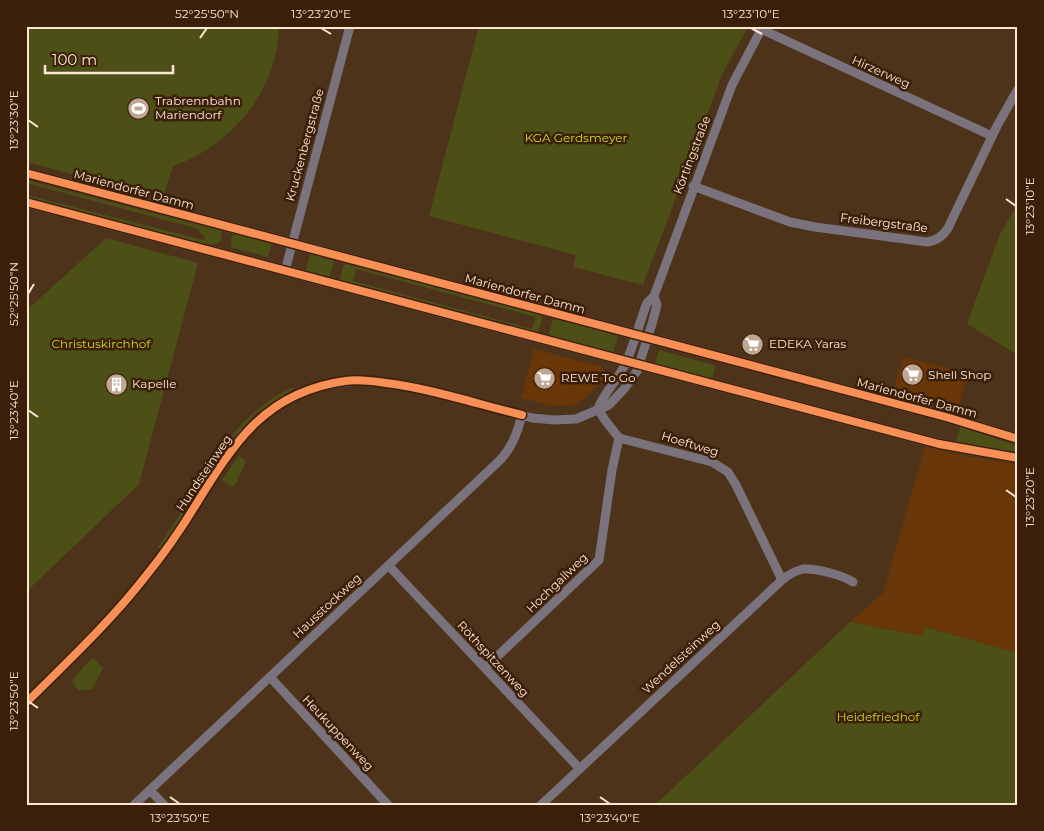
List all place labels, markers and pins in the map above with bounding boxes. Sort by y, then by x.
place label: Trabrennbahn Mariendorf [155,93,241,122]
sports icon: Trabrennbahn Mariendorf [127,96,151,120]
supermarket icon: EDEKA Yaras [741,332,765,356]
place label: EDEKA Yaras [769,336,846,351]
supermarket icon: Shell Shop [900,363,924,387]
supermarket icon: REWE To Go [533,366,557,390]
place label: Shell Shop [928,367,992,382]
place label: REWE To Go [561,370,636,385]
building icon: Kapelle [104,372,128,396]
place label: Kapelle [132,376,177,391]

